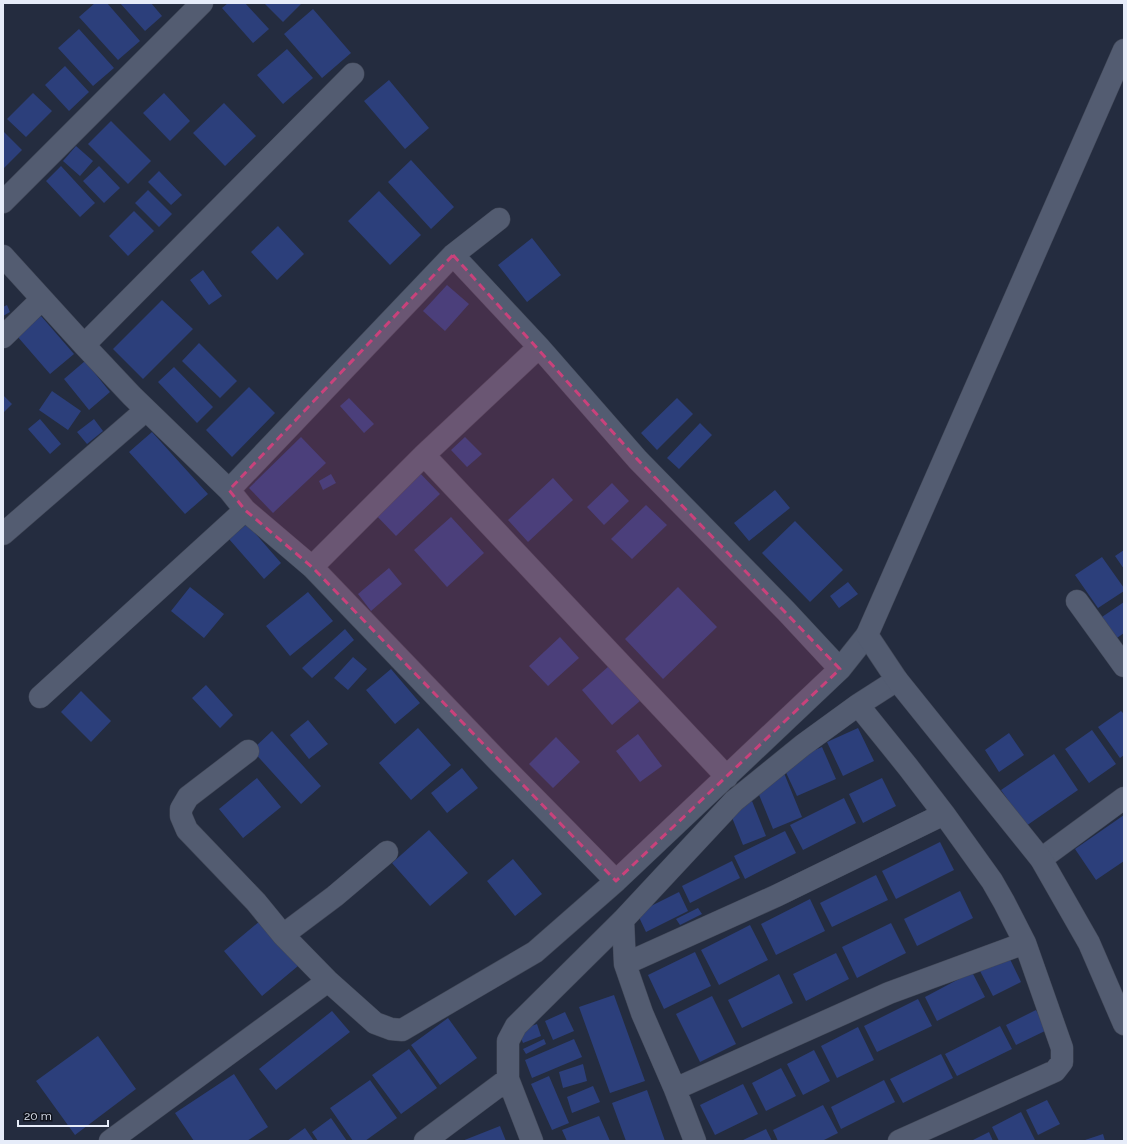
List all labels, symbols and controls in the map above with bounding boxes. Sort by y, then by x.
scale bar [18,1102,108,1128]
text: 20 m [24,1109,52,1123]

